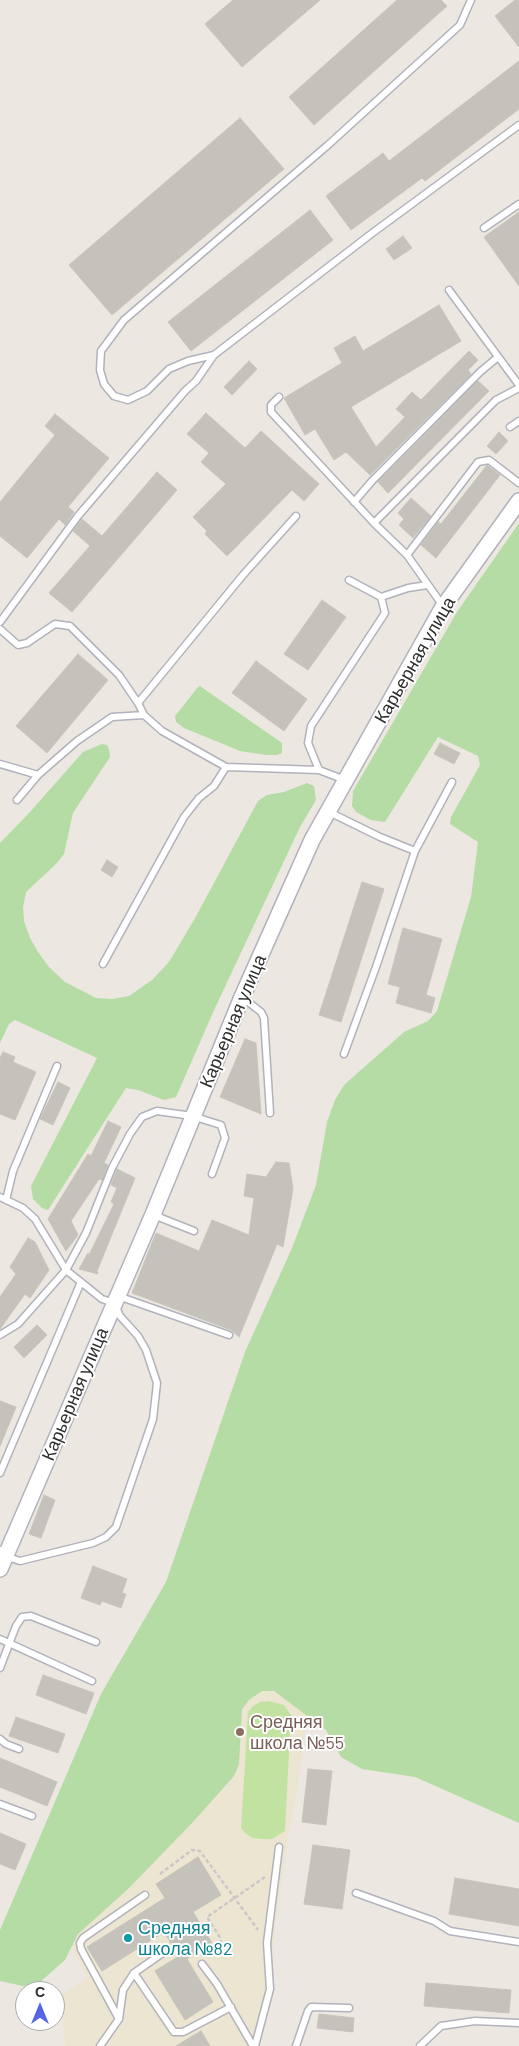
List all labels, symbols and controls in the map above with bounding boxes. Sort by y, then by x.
street label: Карьерная улица [370,593,460,727]
street label: Карьерная улица [195,951,271,1091]
street label: Карьерная улица [37,1324,113,1464]
place label: Средняя школа №55 [250,1711,344,1754]
marker: Средняя школа №55 [234,1726,246,1738]
place label: Средняя школа №82 [138,1917,233,1960]
marker: Средняя школа №82 [122,1932,134,1944]
north arrow [15,1981,65,2031]
text: С [35,1983,45,2000]

